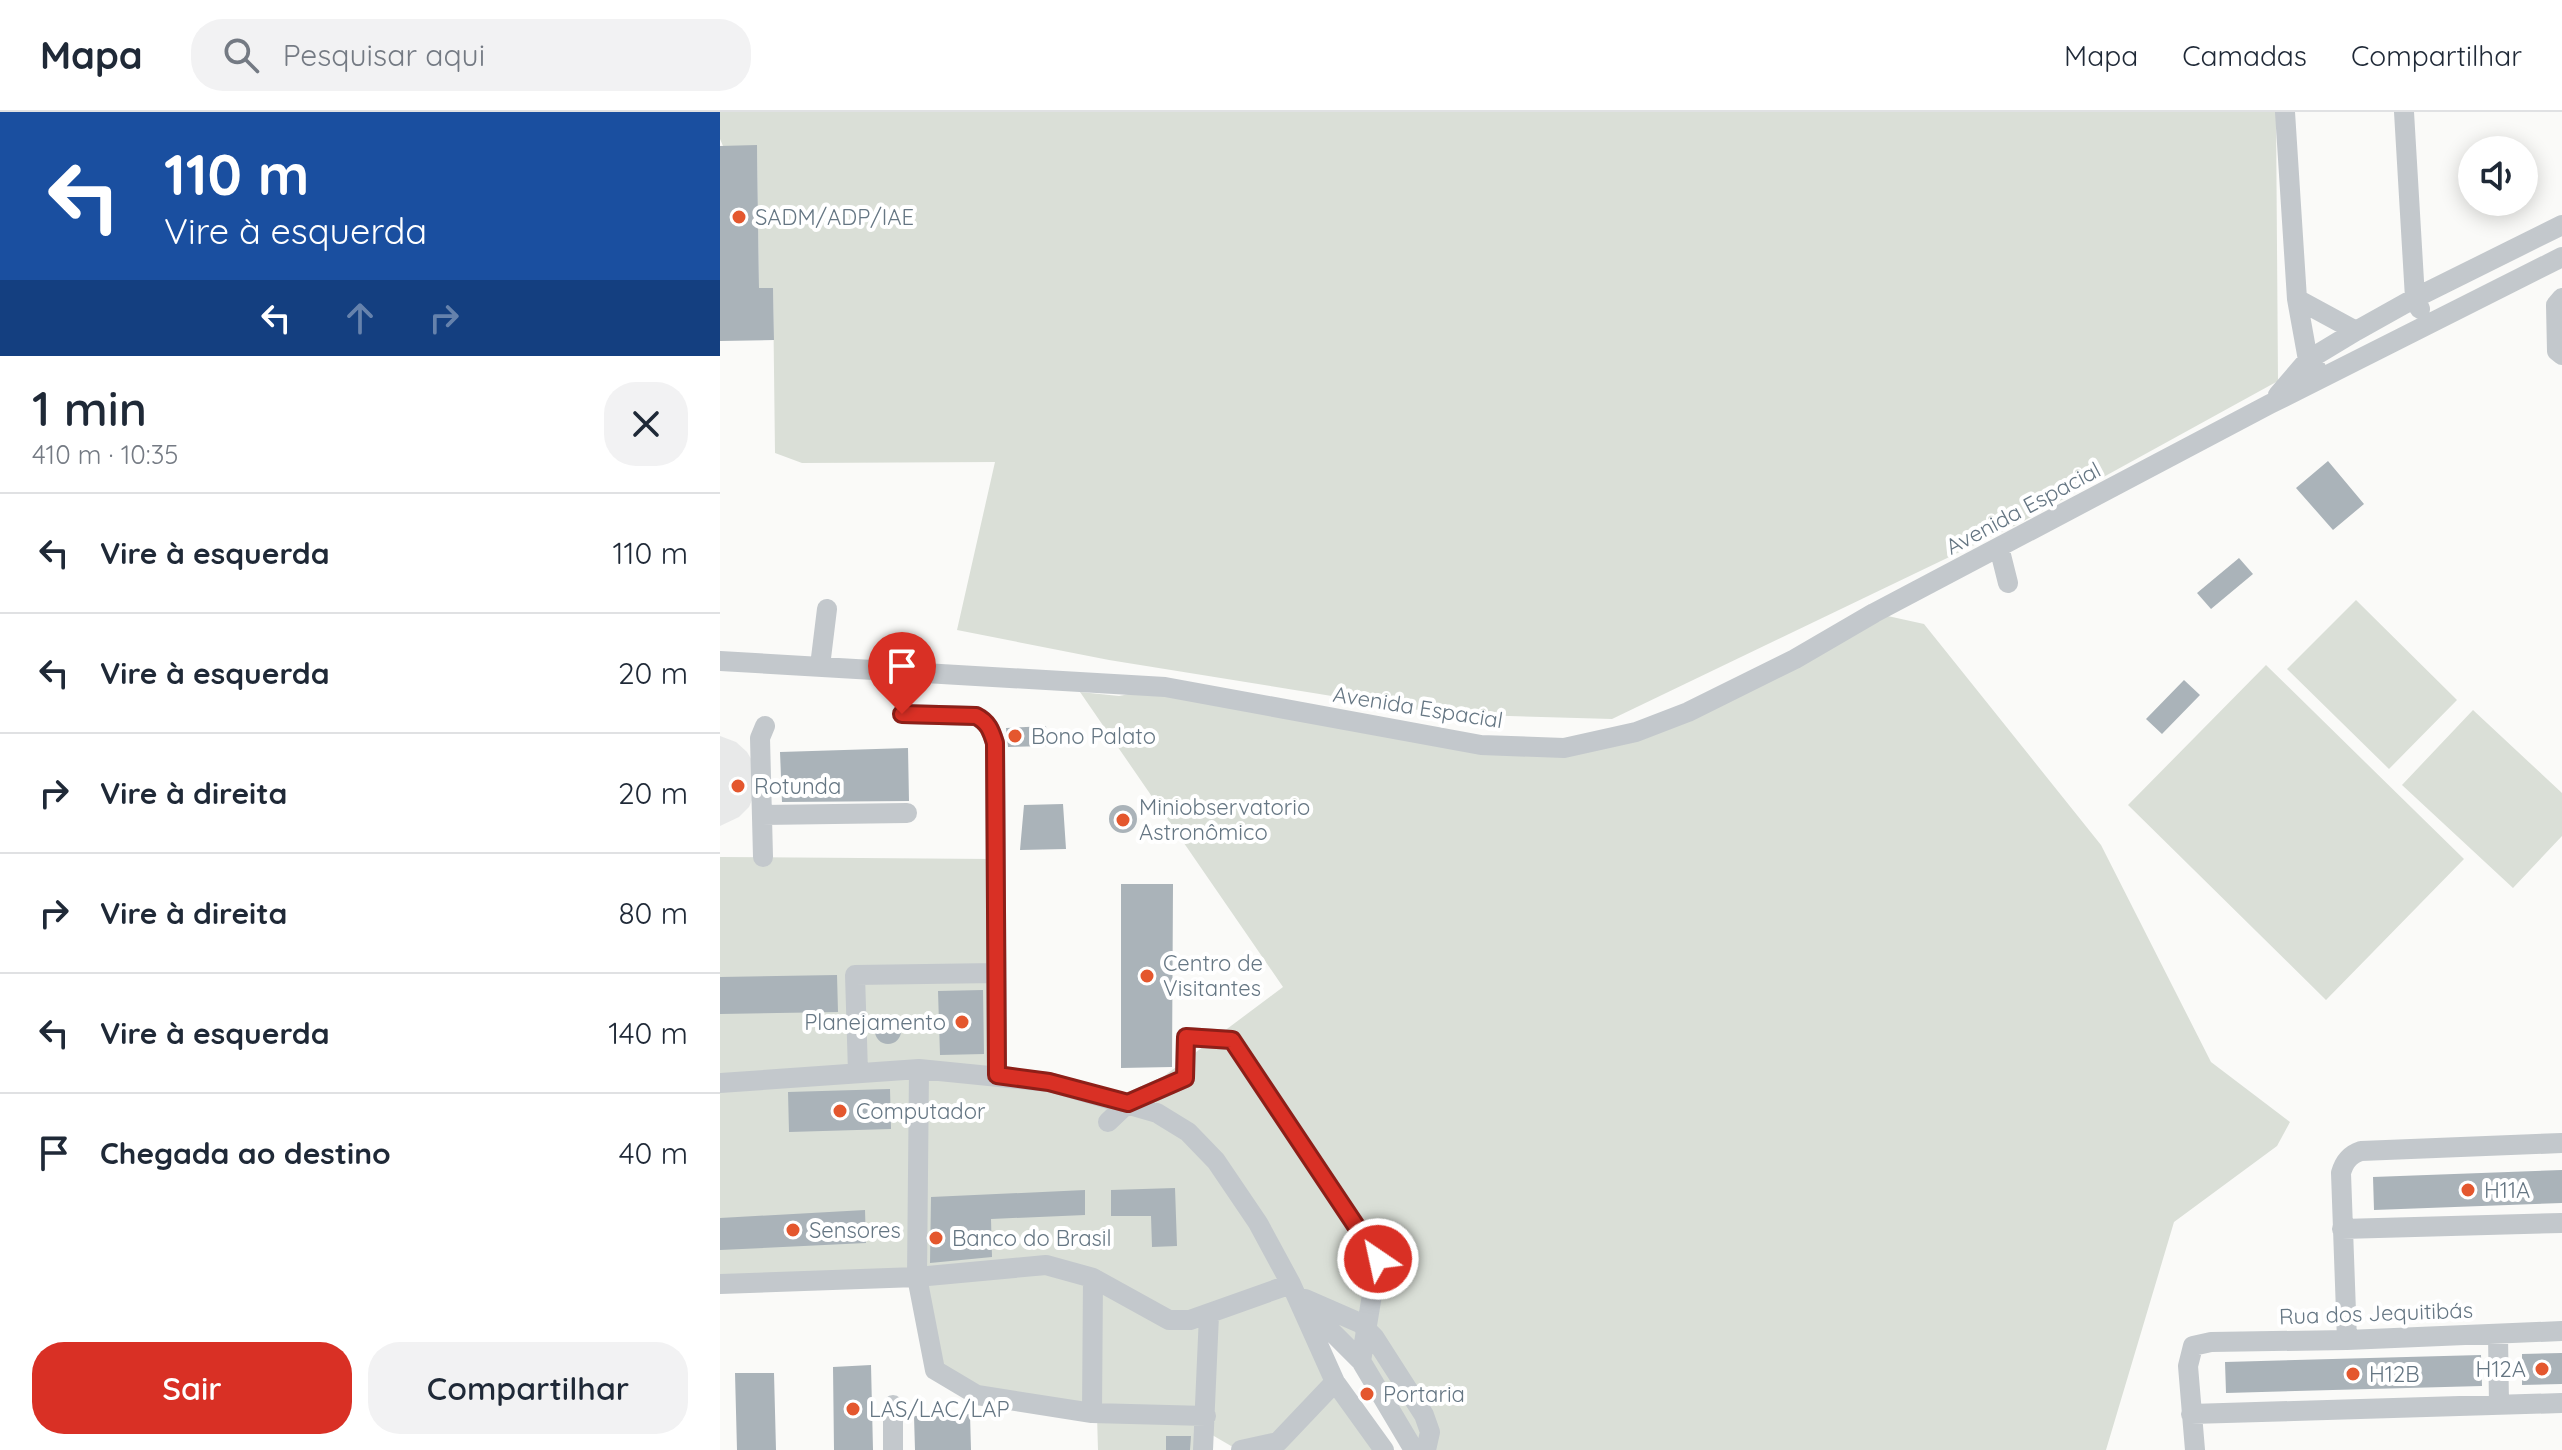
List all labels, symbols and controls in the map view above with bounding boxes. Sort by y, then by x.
search box [191,19,751,91]
text: Mapa [40,31,143,79]
icon: search [219,33,263,77]
text: Pesquisar aqui [283,36,485,74]
text: Mapa [2064,38,2138,73]
text: Camadas [2182,38,2307,73]
text: Compartilhar [2351,38,2522,73]
map controls [2458,136,2538,216]
button: sound [2458,136,2538,216]
text: 110 m [164,139,309,209]
icon: left [32,144,136,248]
place label: SADM/ADP/IAE [755,203,914,231]
text: Vire à esquerda [164,208,427,253]
marker: SADM/ADP/IAE [730,208,748,226]
icon: left [254,296,298,340]
icon: ahead [338,296,382,340]
icon: right [422,296,466,340]
text: 1 min [32,378,147,438]
button: close [604,382,688,466]
text: 410 m · 10:35 [32,438,178,471]
street label: Avenida Espacial [1941,455,2105,561]
icon: left [32,531,76,575]
text: Vire à esquerda [100,534,329,572]
text: 110 m [612,534,688,572]
pin [868,632,936,714]
icon: arrive [880,644,924,688]
icon: left [32,651,76,695]
text: Vire à esquerda [100,654,329,692]
text: 20 m [618,654,688,692]
street label: Avenida Espacial [1331,680,1505,734]
place label: Bono Palato [1031,722,1156,750]
marker: Bono Palato [1006,727,1024,745]
icon: right [32,771,76,815]
place label: Rotunda [754,772,841,800]
text: Vire à direita [100,774,287,812]
text: 20 m [618,774,688,812]
marker: Rotunda [729,777,747,795]
place label: Miniobservatorio Astronômico [1139,793,1310,846]
marker: Miniobservatorio Astronômico [1114,811,1132,829]
icon: right [32,891,76,935]
text: Vire à direita [100,894,287,932]
text: 80 m [618,894,688,932]
place label: Centro de Visitantes [1163,949,1263,1002]
marker: Centro de Visitantes [1138,967,1156,985]
place label: Planejamento [804,1008,946,1036]
icon: left [32,1011,76,1055]
marker: Planejamento [953,1013,971,1031]
text: Vire à esquerda [100,1014,329,1052]
text: 140 m [608,1014,688,1052]
place label: Computador [856,1097,986,1125]
marker: Computador [831,1102,849,1120]
icon: arrive [32,1131,76,1175]
text: Chegada ao destino [100,1134,391,1172]
text: 40 m [619,1134,688,1172]
place label: H11A [2484,1176,2530,1204]
marker: H11A [2459,1181,2477,1199]
place label: Sensores [809,1216,901,1244]
position arrow [1336,1217,1420,1301]
marker: Sensores [784,1221,802,1239]
place label: Banco do Brasil [952,1224,1112,1252]
marker: Banco do Brasil [927,1229,945,1247]
street label: Rua dos Jequitibás [2279,1296,2473,1330]
button: Sair [32,1342,352,1434]
button: Compartilhar [368,1342,688,1434]
place label: H12A [2476,1355,2526,1383]
place label: H12B [2369,1360,2420,1388]
marker: H12A [2533,1360,2551,1378]
marker: H12B [2344,1365,2362,1383]
place label: Portaria [1383,1380,1465,1408]
marker: Portaria [1358,1385,1376,1403]
place label: LAS/LAC/LAP [869,1395,1010,1423]
marker: LAS/LAC/LAP [844,1400,862,1418]

